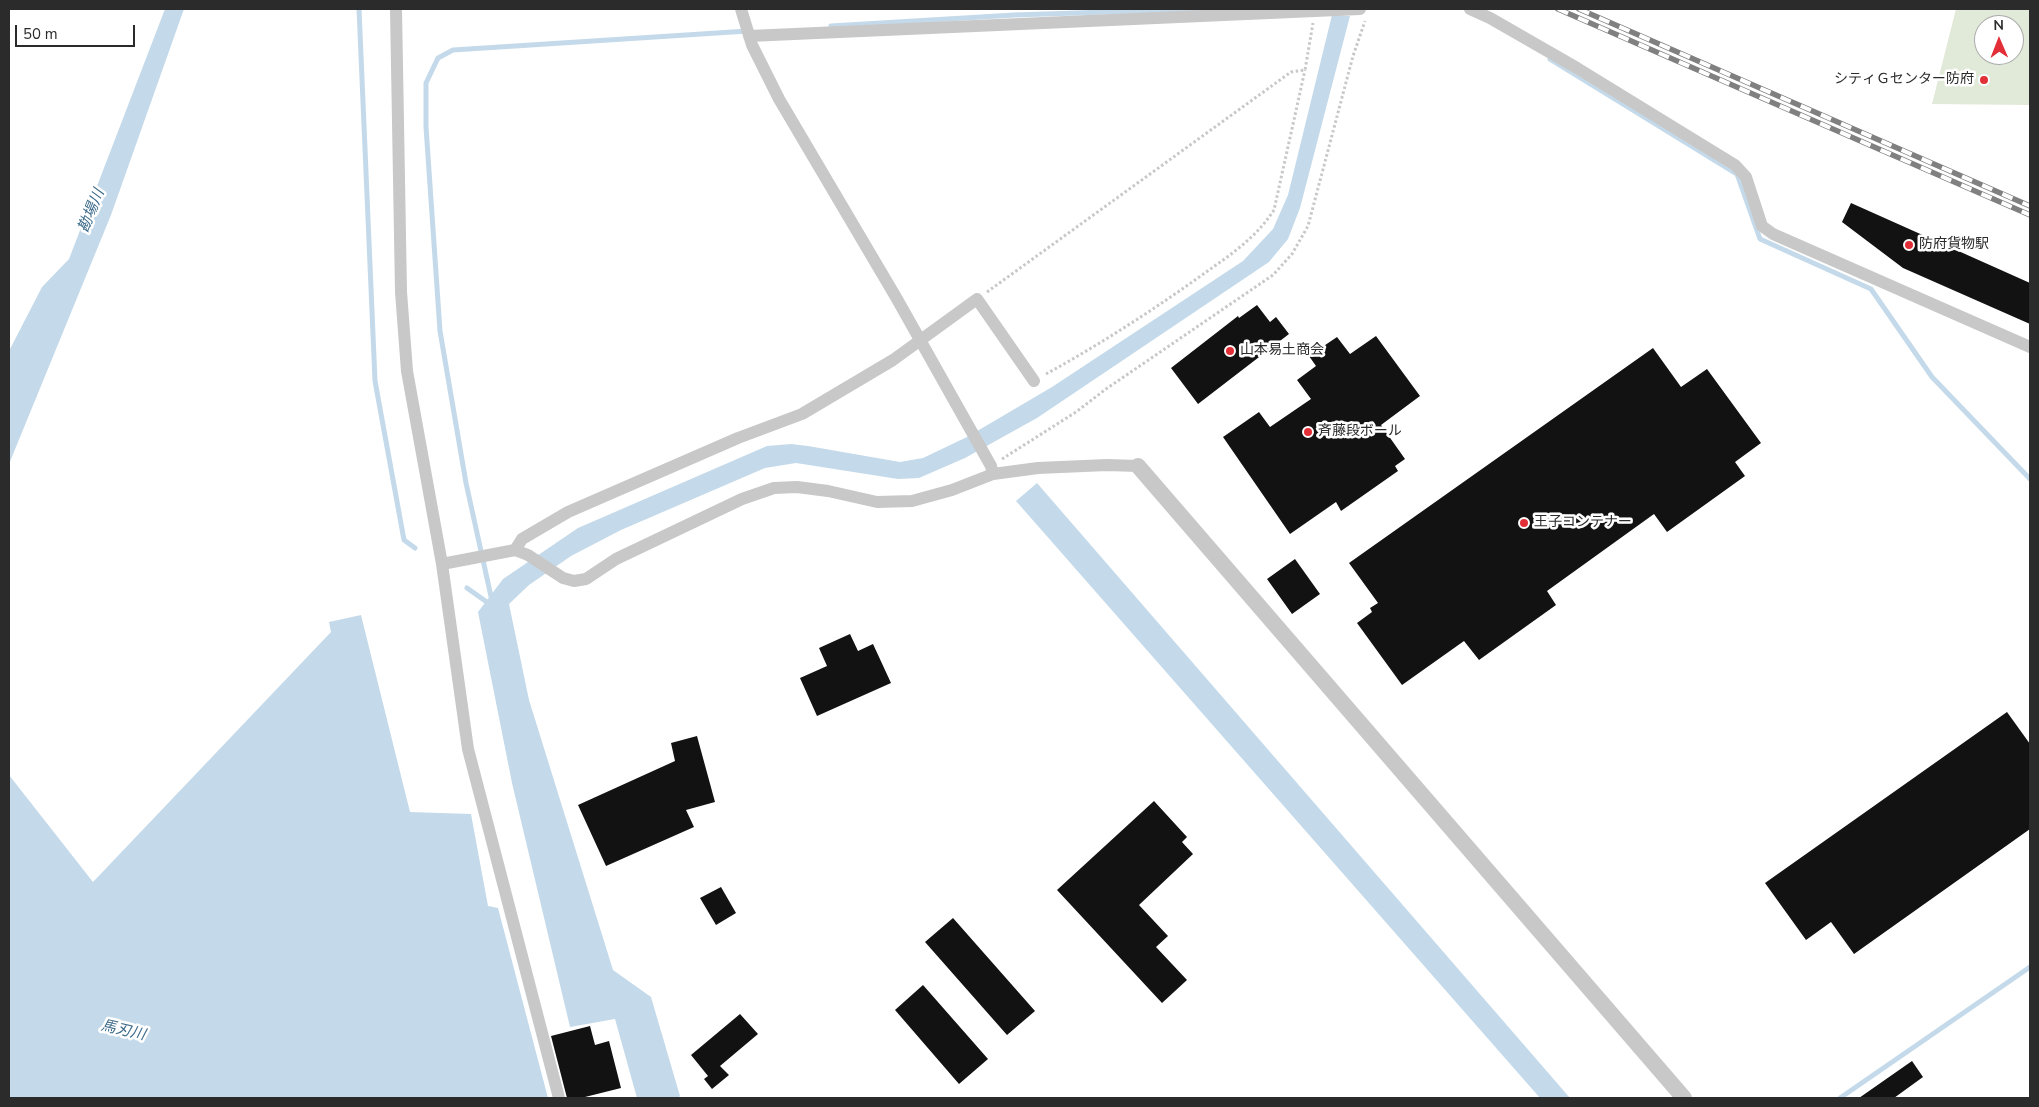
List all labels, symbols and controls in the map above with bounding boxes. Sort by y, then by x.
scale bar [18,15,138,47]
north arrow [1974,15,2024,65]
text: N [1993,16,2004,35]
text: 50 m [23,24,58,44]
place label: シティＧセンター防府 [1834,72,1974,88]
marker: シティＧセンター防府 [1978,74,1990,86]
water label: 勘場川 [75,187,109,235]
place label: 防府貨物駅 [1919,237,1989,253]
marker: 防府貨物駅 [1903,239,1915,251]
place label: 山本易土商会 [1240,343,1324,359]
marker: 山本易土商会 [1224,345,1236,357]
place label: 斉藤段ボール [1318,424,1402,440]
marker: 斉藤段ボール [1302,426,1314,438]
place label: 王子コンテナー [1534,515,1632,531]
marker: 王子コンテナー [1518,517,1530,529]
water label: 馬刃川 [99,1017,147,1045]

